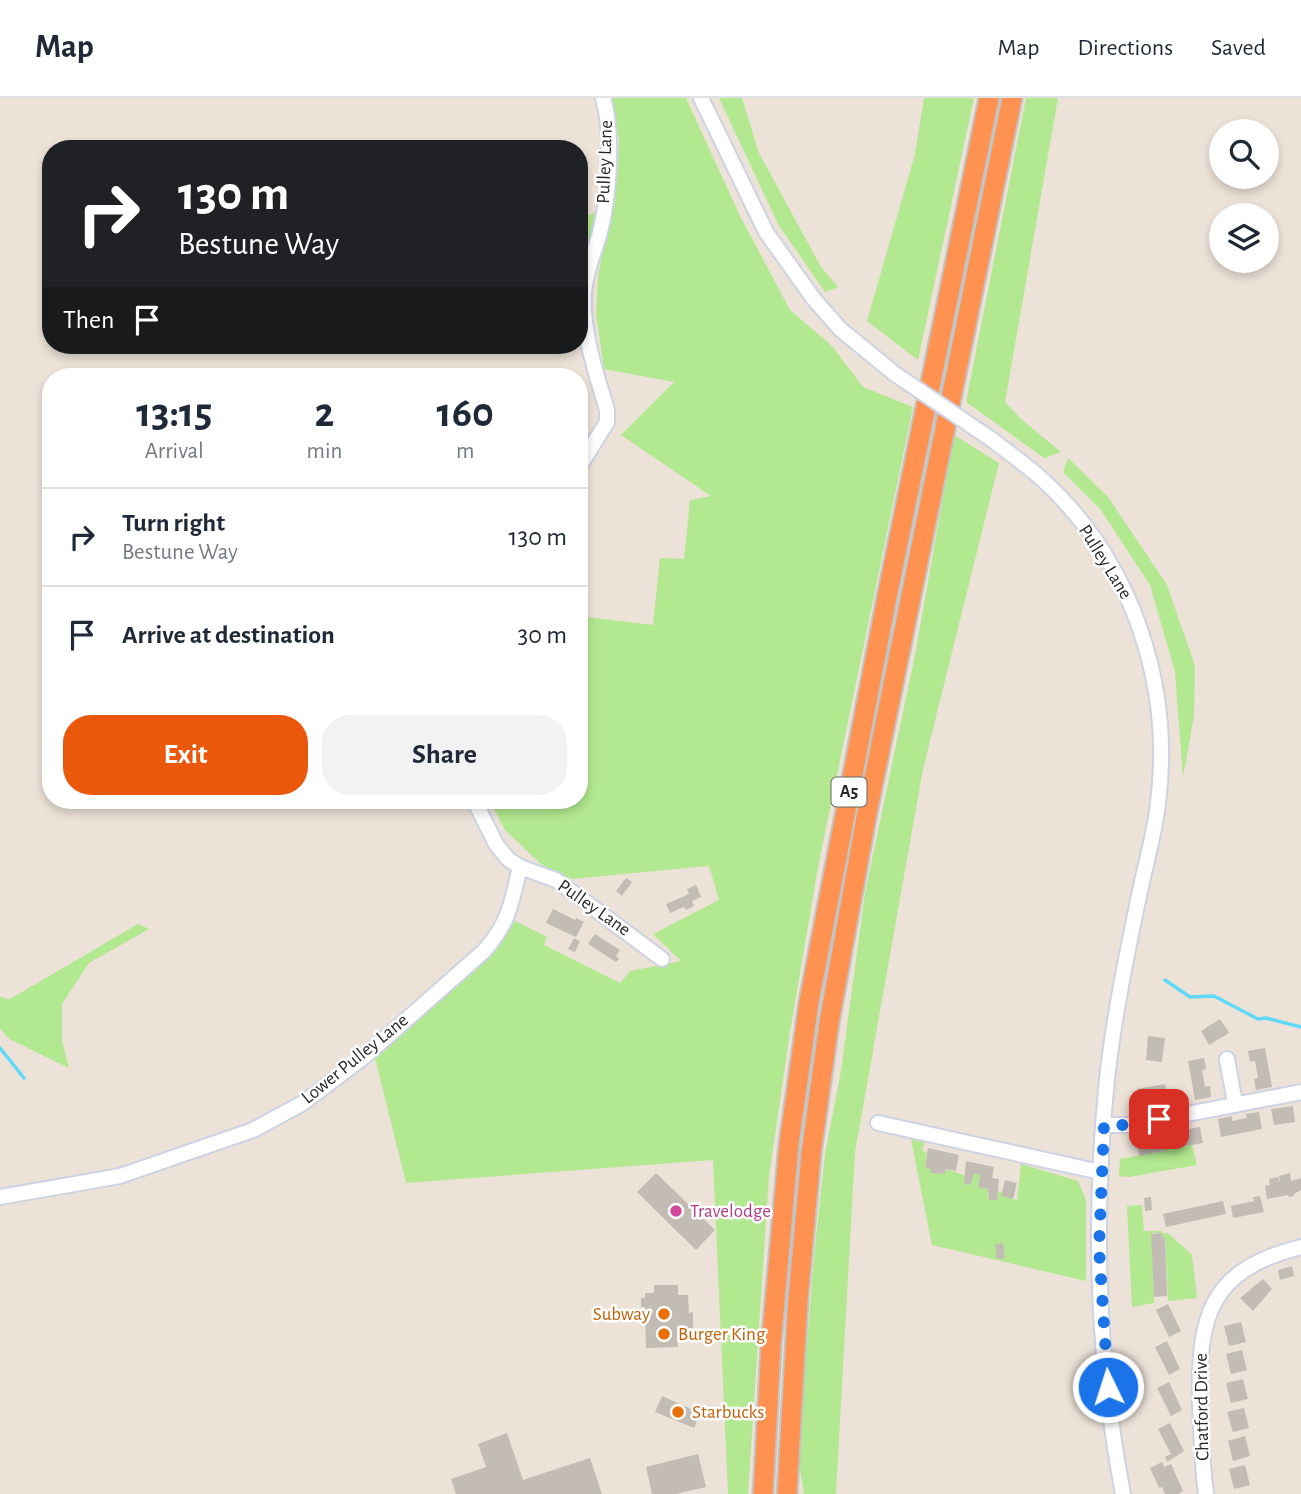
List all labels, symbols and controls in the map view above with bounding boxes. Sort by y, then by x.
text: Map [35,31,94,64]
text: Map [997,36,1039,60]
text: Directions [1077,36,1173,60]
text: Saved [1211,36,1266,60]
map controls [1209,119,1279,273]
button: search [1209,119,1279,189]
street label: Pulley Lane [594,120,616,204]
icon: right [63,168,154,259]
text: 130 m [178,170,289,219]
button: layers [1209,203,1279,273]
text: Bestune Way [178,228,339,260]
icon: arrive [128,301,166,339]
text: Then [63,307,114,333]
text: 13:15 [136,392,212,434]
text: 2 [315,392,334,434]
text: 160 [437,392,494,434]
text: Arrival [145,440,204,463]
text: min [306,440,342,463]
text: m [456,440,474,463]
text: Turn right [122,510,225,536]
icon: right [63,518,101,556]
street label: Pulley Lane [1075,521,1135,603]
text: 130 m [509,524,567,550]
text: Bestune Way [122,541,238,564]
icon: arrive [63,616,101,654]
text: Arrive at destination [122,622,335,648]
text: 30 m [517,622,567,648]
button: Exit [63,715,308,795]
button: Share [322,715,567,795]
road number: A5 [832,778,866,806]
street label: Pulley Lane [554,876,634,940]
street label: Lower Pulley Lane [298,1010,412,1108]
pin [1129,1089,1189,1149]
icon: arrive [1140,1100,1178,1138]
place label: Travelodge [690,1202,771,1221]
marker: Travelodge [668,1203,684,1219]
place label: Subway [593,1305,650,1324]
marker: Subway [656,1306,672,1322]
place label: Burger King [678,1325,766,1344]
marker: Burger King [656,1326,672,1342]
position arrow [1071,1350,1145,1424]
street label: Chatford Drive [1192,1353,1212,1461]
place label: Starbucks [692,1403,764,1422]
marker: Starbucks [670,1404,686,1420]

